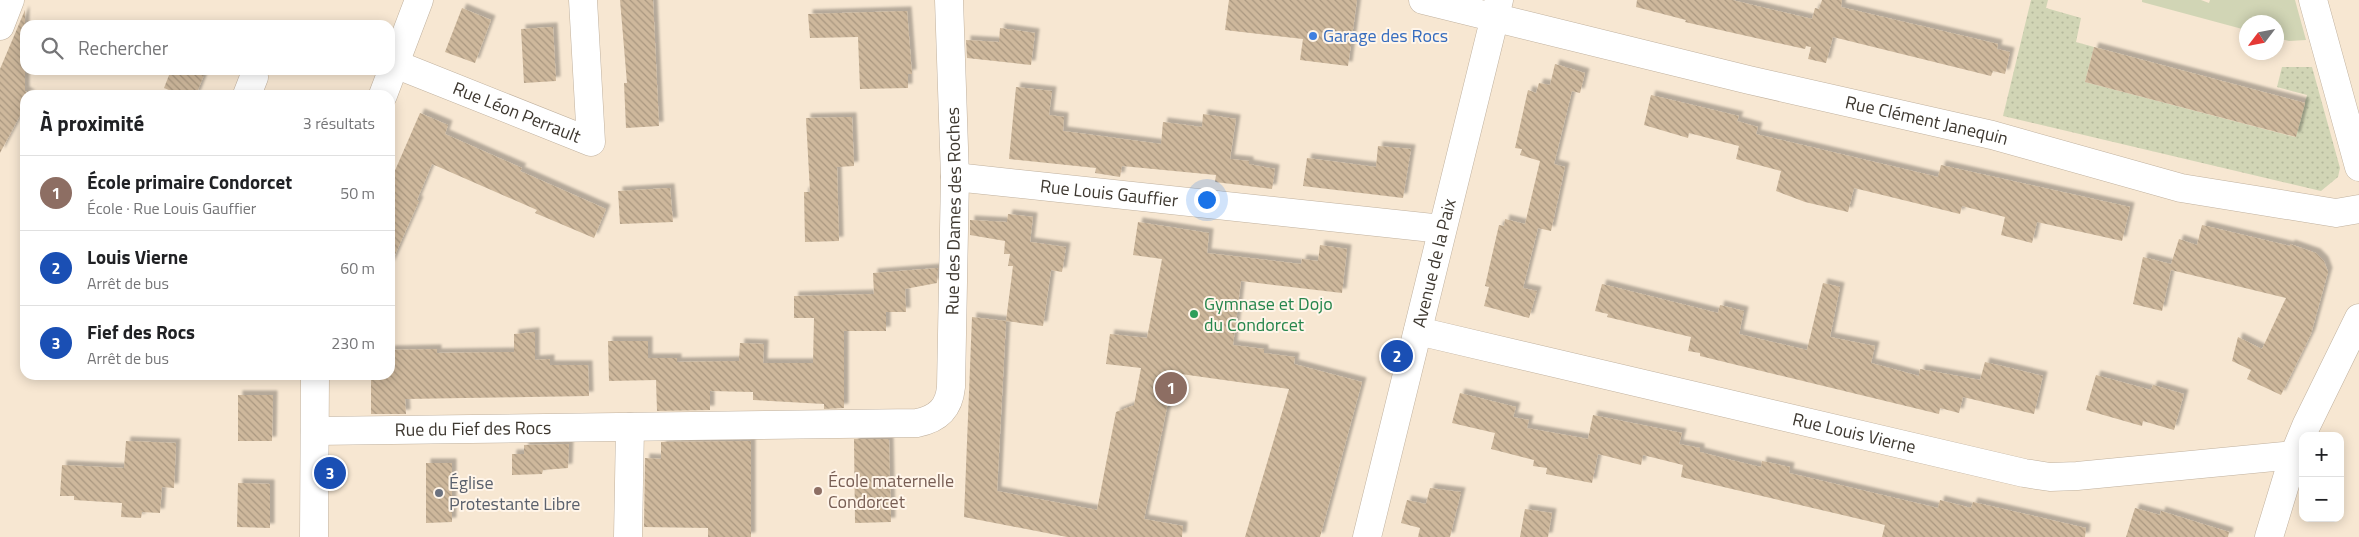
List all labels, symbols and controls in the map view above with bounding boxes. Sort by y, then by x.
north arrow [2239,15,2284,60]
search box [20,20,395,75]
place label: Garage des Rocs [1323,22,1448,49]
marker: Garage des Rocs [1307,30,1319,42]
text: Rechercher [78,33,168,62]
icon: search [38,34,66,62]
street label: Rue Léon Perrault [449,74,586,150]
street label: Rue Clément Janequin [1843,88,2012,152]
text: À proximité [40,107,144,139]
street label: Rue des Dames des Roches [938,107,968,315]
text: 3 résultats [303,111,375,135]
text: École primaire Condorcet [87,167,292,196]
street label: Rue Louis Gauffier [1039,172,1179,214]
text: 1 [52,181,60,205]
text: 50 m [340,181,375,205]
your location [1194,187,1220,213]
text: École · Rue Louis Gauffier [87,196,256,220]
street label: Avenue de la Paix [1405,196,1463,330]
text: Louis Vierne [87,242,188,271]
text: 2 [52,256,60,280]
text: 60 m [340,256,375,280]
text: Arrêt de bus [87,271,169,295]
place label: Gymnase et Dojo du Condorcet [1204,290,1333,338]
marker: Gymnase et Dojo du Condorcet [1188,308,1200,320]
text: Fief des Rocs [87,317,195,346]
text: 3 [52,331,60,355]
text: 230 m [331,331,375,355]
pin: 2 [1381,337,1413,375]
text: Arrêt de bus [87,346,169,370]
pin: 1 [1155,369,1187,407]
street label: Rue Louis Vierne [1790,405,1919,460]
street label: Rue du Fief des Rocs [394,414,552,443]
map controls [2299,432,2344,522]
button: + [2299,432,2344,477]
pin: 3 [314,454,346,492]
place label: École maternelle Condorcet [828,467,954,515]
place label: Église Protestante Libre [449,469,580,517]
button: − [2299,477,2344,522]
marker: École maternelle Condorcet [812,485,824,497]
marker: Église Protestante Libre [433,487,445,499]

